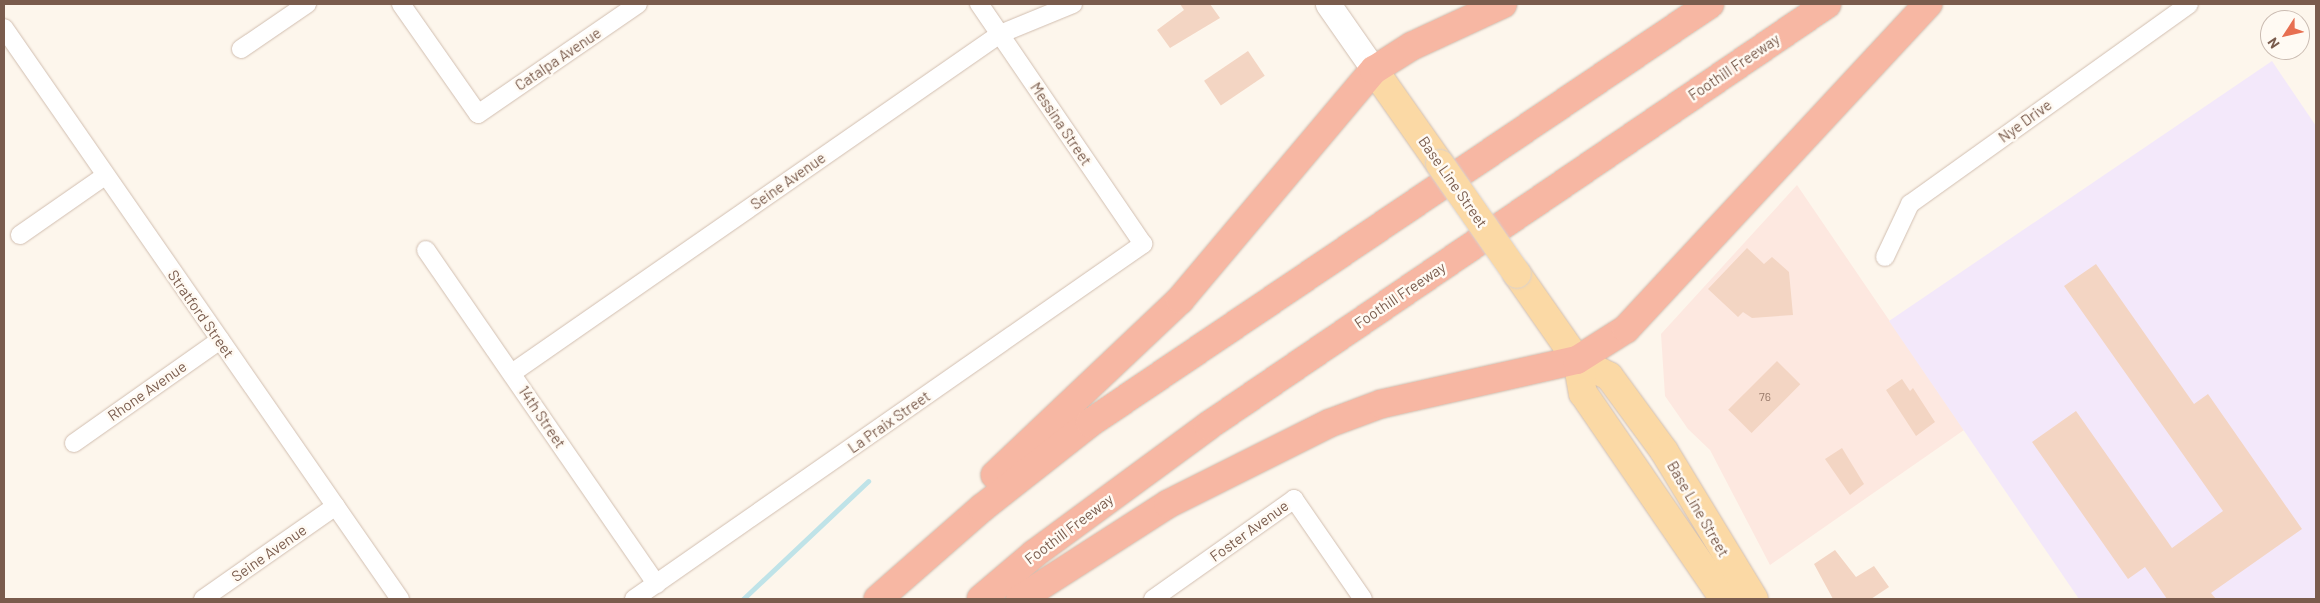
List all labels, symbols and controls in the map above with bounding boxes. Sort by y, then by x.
north arrow [2260,10,2310,60]
street label: Catalpa Avenue [512,24,604,94]
street label: Foothill Freeway [1685,30,1783,104]
text: N [2263,35,2283,52]
street label: Messina Street [1027,79,1095,169]
street label: Nye Drive [1995,96,2055,146]
street label: Base Line Street [1415,133,1491,231]
street label: Seine Avenue [747,149,829,213]
street label: Foothill Freeway [1351,258,1449,332]
street label: Stratford Street [164,267,238,361]
street label: Rhone Avenue [104,357,190,425]
street label: 14th Street [515,383,569,451]
street label: La Praix Street [844,387,934,457]
house number: 76 [1759,390,1771,404]
street label: Base Line Street [1663,458,1733,560]
street label: Foothill Freeway [1021,490,1117,568]
street label: Foster Avenue [1206,496,1292,566]
street label: Seine Avenue [228,521,310,585]

